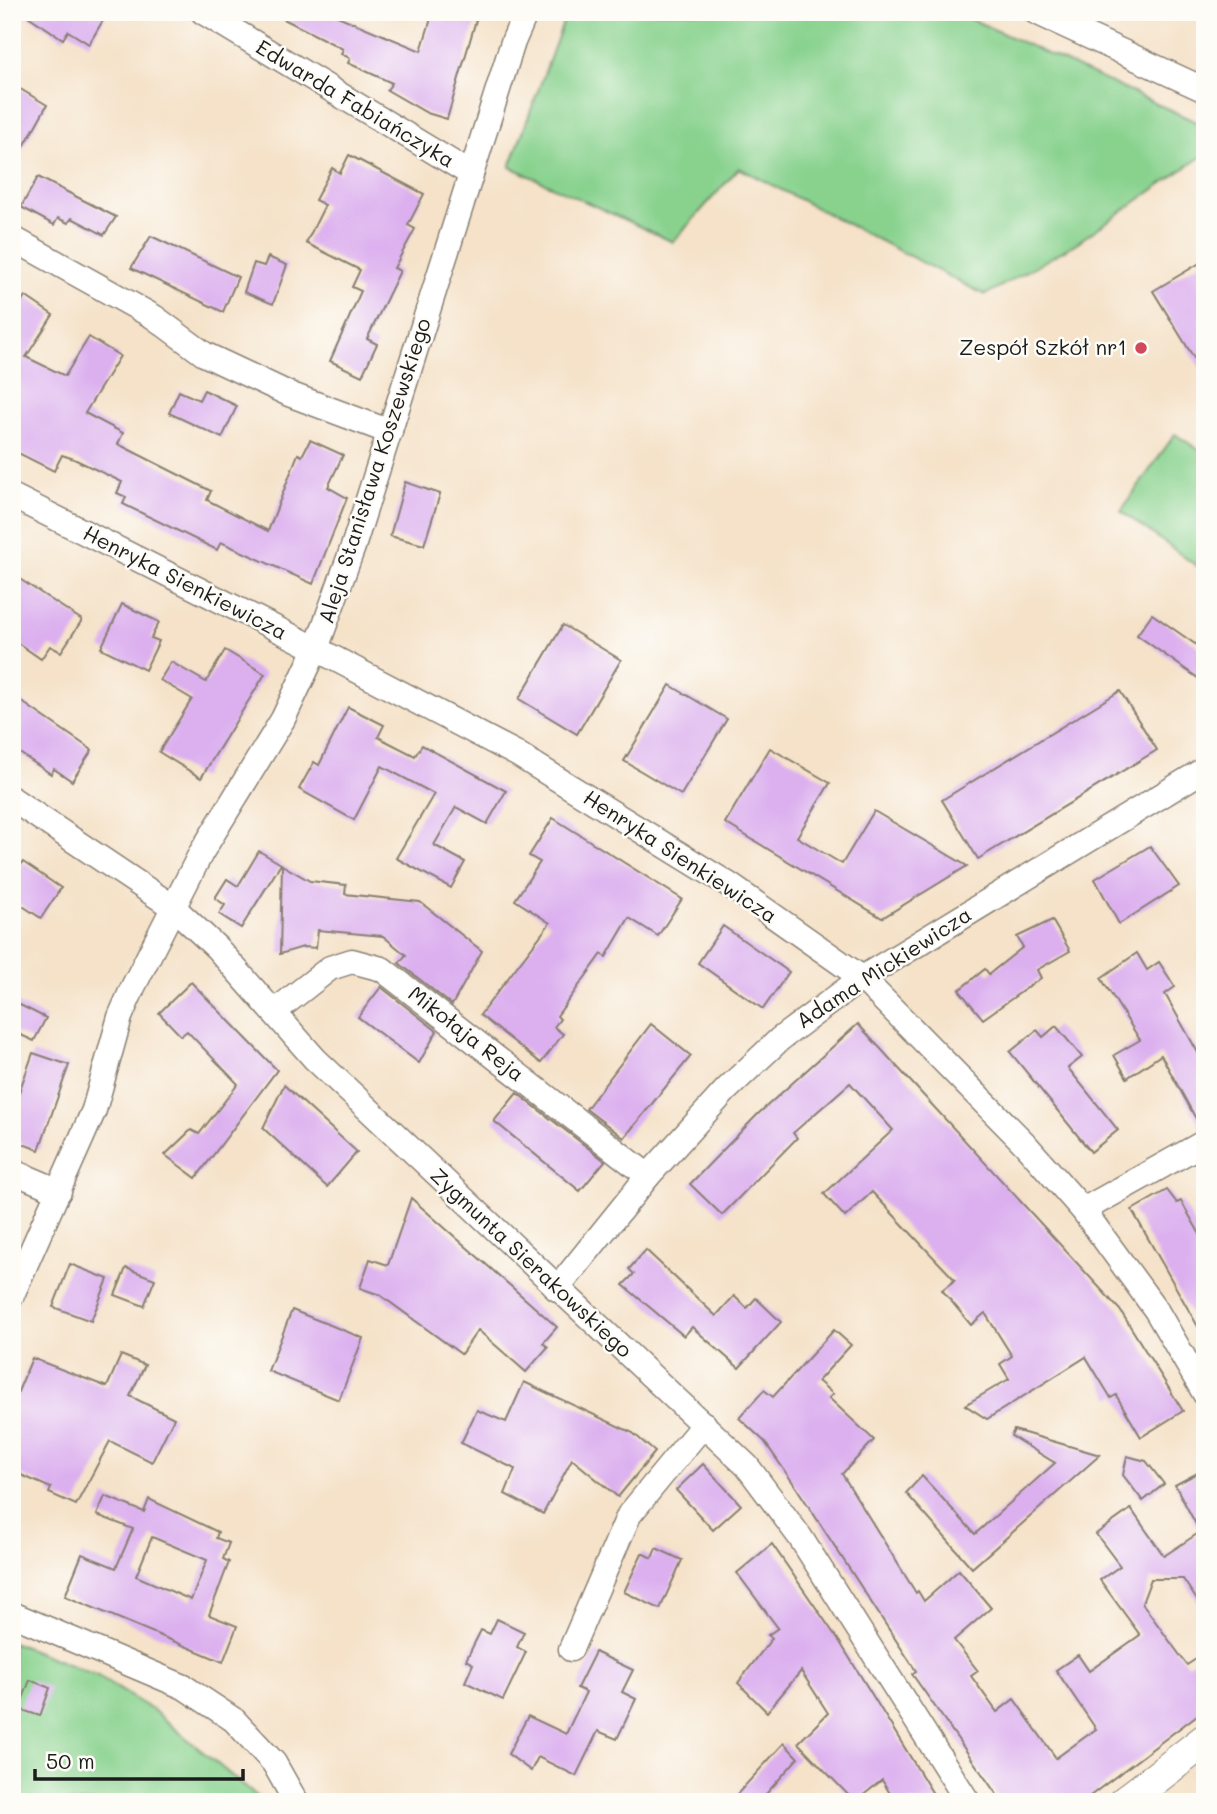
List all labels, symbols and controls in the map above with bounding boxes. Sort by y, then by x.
street label: Edwarda Fabiańczyka [252,33,460,173]
street label: Aleja Stanisława Koszewskiego [311,314,436,627]
place label: Zespół Szkół nr1 [959,333,1127,360]
marker: Zespół Szkół nr1 [1133,340,1149,356]
street label: Henryka Sienkiewicza [79,518,292,645]
street label: Henryka Sienkiewicza [579,783,783,928]
street label: Adama Mickiewicza [791,900,976,1033]
street label: Mikołaja Reja [404,979,530,1087]
street label: Zygmunta Sierakowskiego [425,1161,639,1363]
scale bar [35,1737,243,1781]
text: 50 m [46,1747,95,1774]

